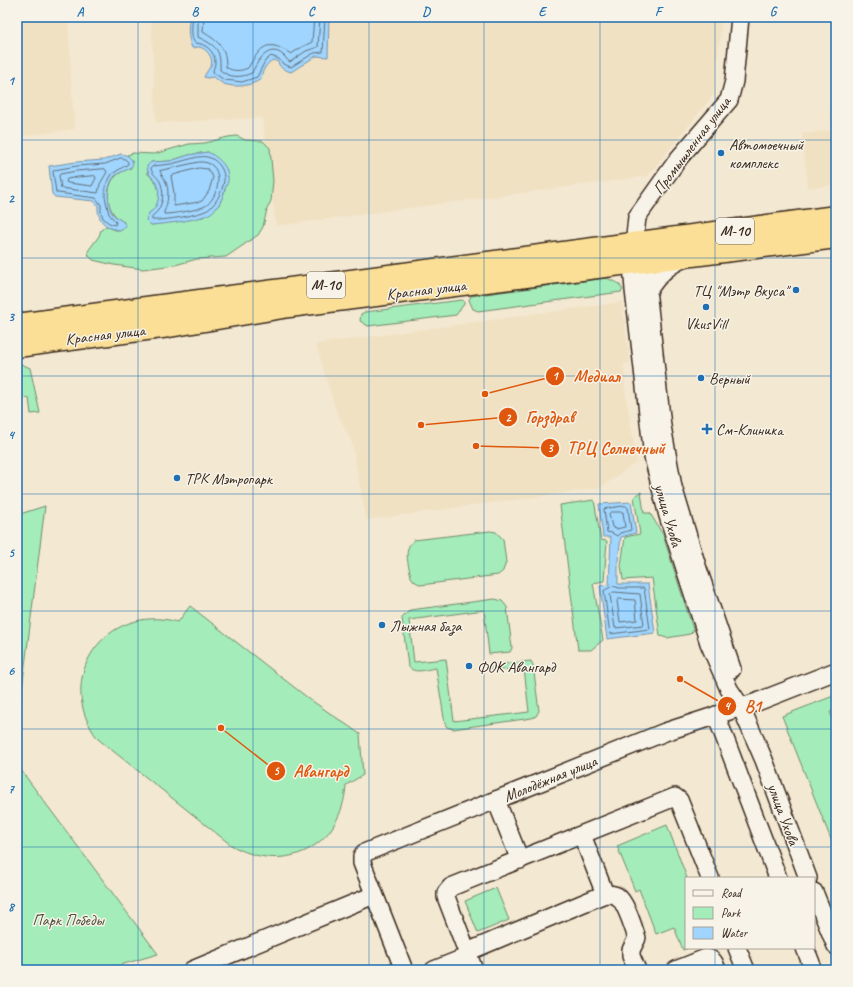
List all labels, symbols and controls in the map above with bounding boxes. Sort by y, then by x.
text: A [77,4,85,20]
text: B [192,4,200,20]
text: C [308,4,316,20]
text: D [422,4,431,20]
text: E [539,4,548,20]
text: F [655,4,664,20]
text: G [770,4,778,20]
text: 1 [8,73,16,89]
street label: Промышленная улица [648,91,736,199]
place label: Автомоечный комплекс [729,135,805,173]
marker: Автомоечный комплекс [716,148,726,158]
text: 2 [8,191,15,207]
road number: М-10 [716,218,754,244]
road number: М-10 [307,272,345,298]
street label: Красная улица [385,275,468,305]
place label: ТЦ "Мэтр Вкуса" [693,281,791,301]
marker: ТЦ "Мэтр Вкуса" [791,285,801,295]
marker: VkusVill [701,302,711,312]
text: 3 [8,309,15,325]
place label: VkusVill [685,314,730,334]
street label: Красная улица [64,320,147,350]
callout: Медиал [545,362,628,391]
text: Медиал [574,366,621,387]
text: 1 [552,368,559,384]
place label: Верный [709,369,751,389]
marker: Верный [696,373,706,383]
callout: Горздрав [498,403,583,432]
text: Горздрав [526,407,578,429]
text: 2 [505,410,512,426]
place label: См-Клиника [716,420,784,440]
marker: См-Клиника [701,423,713,435]
text: 4 [8,427,16,443]
callout: ТРЦ Солнечный [540,433,673,462]
text: ТРЦ Солнечный [567,438,666,459]
text: 3 [547,440,554,456]
place label: ТРК Мэтропарк [185,469,273,489]
marker: ТРК Мэтропарк [172,473,182,483]
street label: улица Ухова [649,481,687,551]
text: 5 [8,545,15,561]
place label: Лыжная база [390,616,463,636]
marker: Лыжная база [377,620,387,630]
place label: ФОК Авангард [477,657,557,677]
marker: ФОК Авангард [464,661,474,671]
text: 6 [8,663,15,679]
callout: В1 [717,692,769,721]
text: В1 [745,696,764,717]
text: 4 [724,698,731,714]
street label: Молодёжная улица [501,751,601,807]
callout: Авангард [266,757,357,786]
text: Авангард [294,761,350,782]
text: 5 [273,763,280,779]
street label: улица Ухова [762,780,804,850]
text: 7 [8,781,15,797]
legend [685,877,815,949]
text: Road [721,885,743,901]
text: 8 [8,899,16,915]
text: Park [721,905,742,921]
park label: Парк Победы [32,910,105,930]
text: Water [721,925,749,941]

